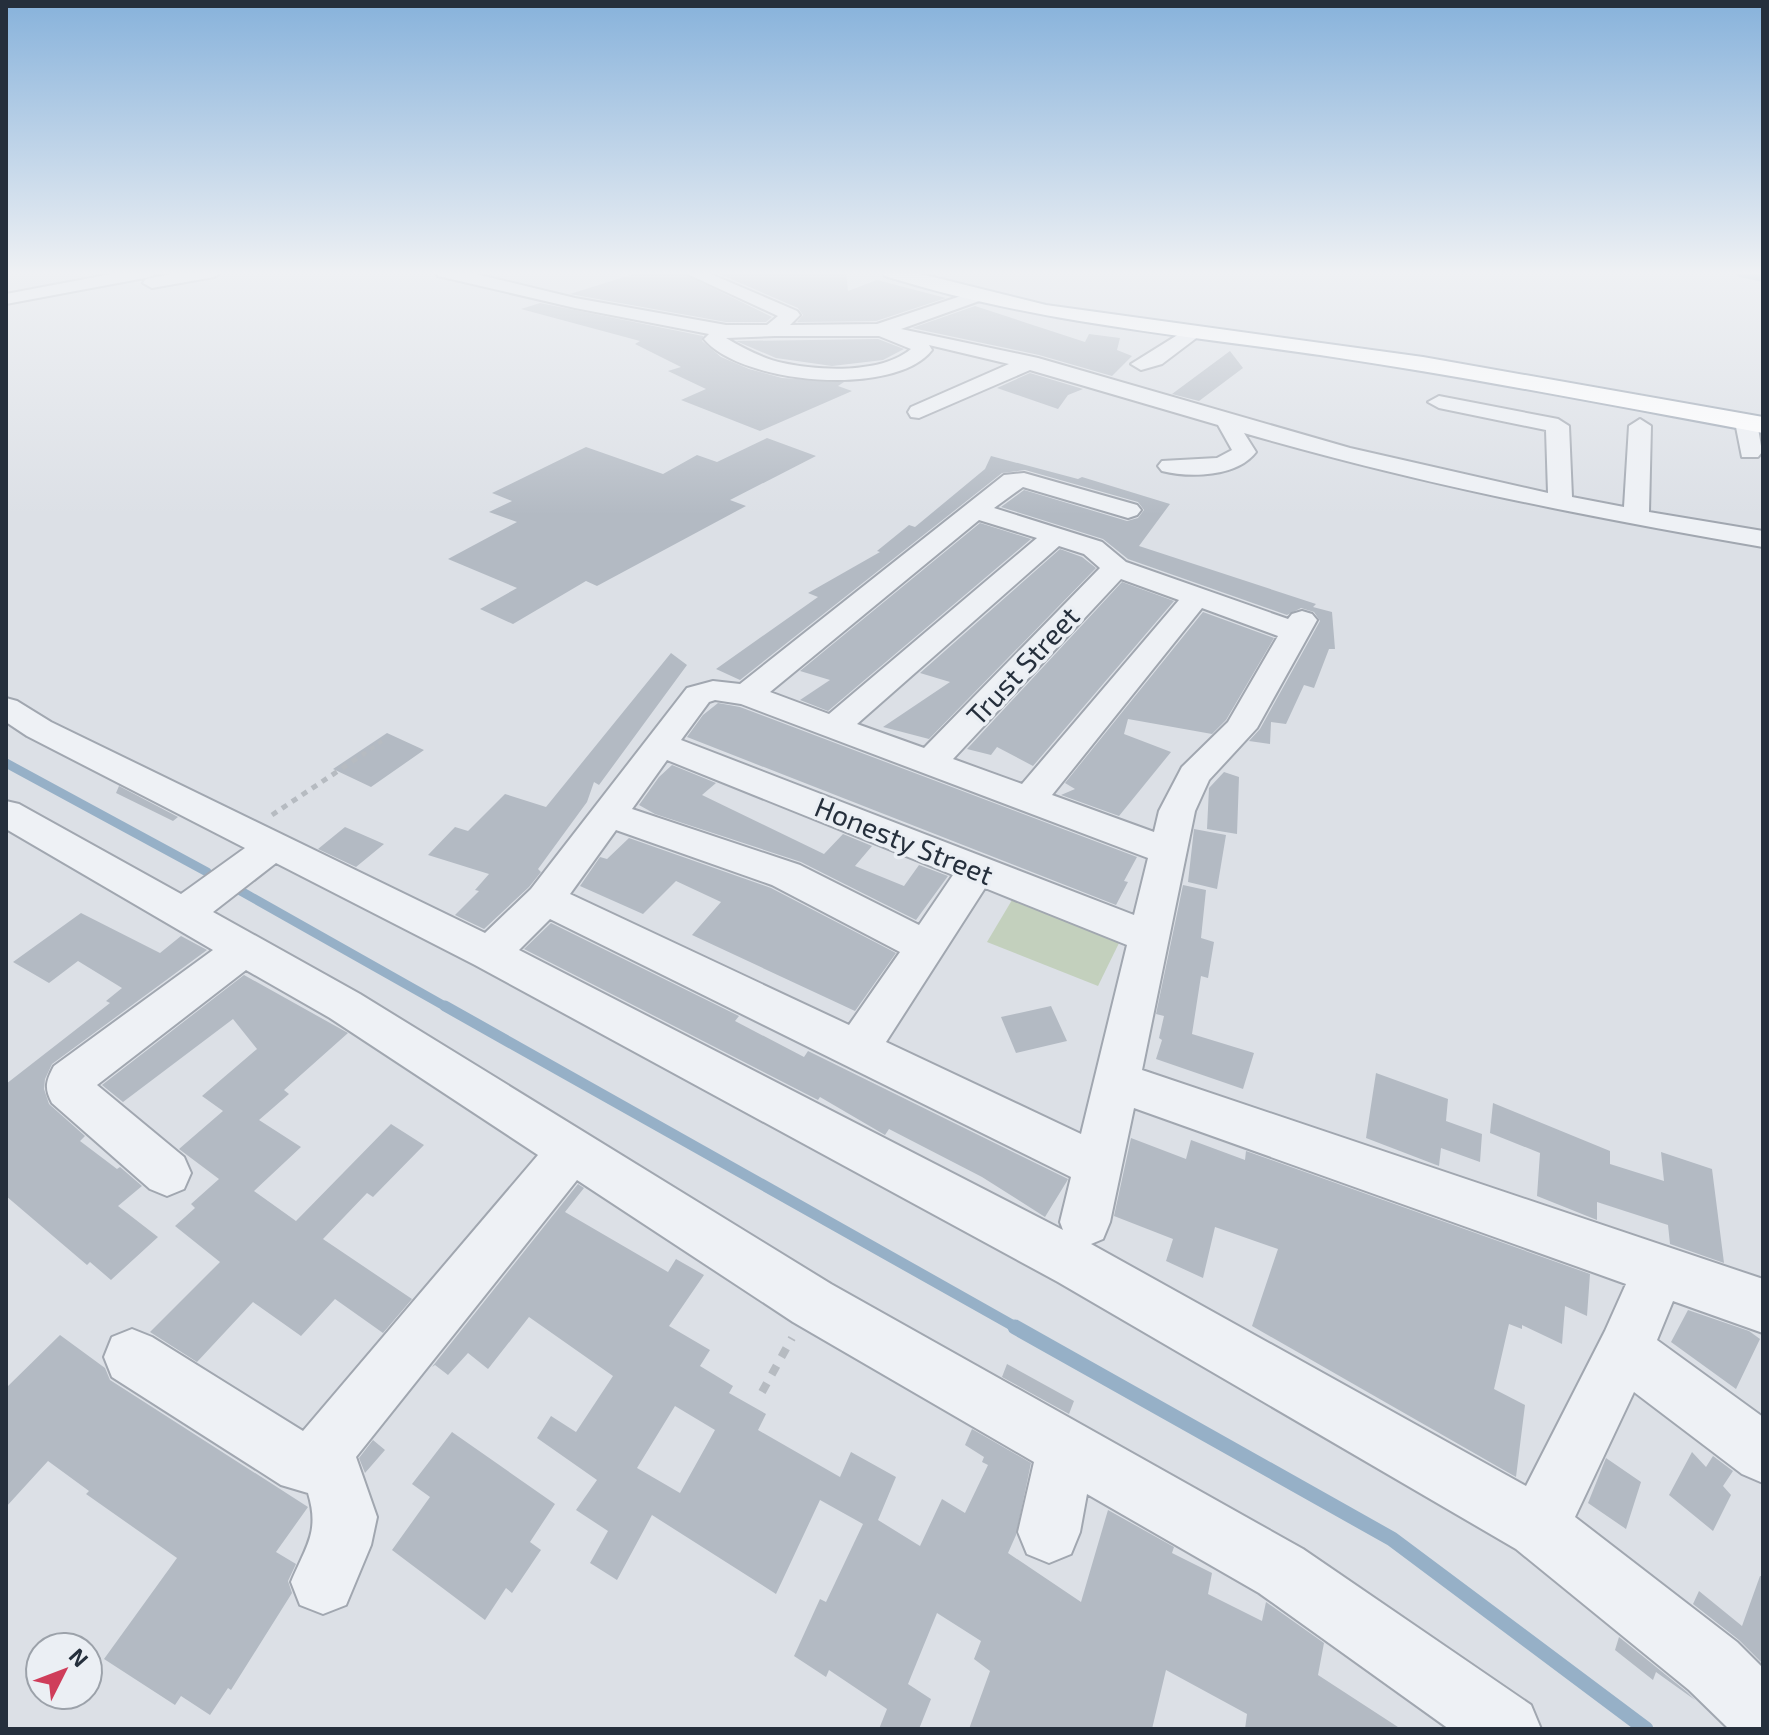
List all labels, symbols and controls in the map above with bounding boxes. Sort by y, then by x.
street label: Trust Street [959,599,1086,732]
street label: Honesty Street [810,789,998,891]
north arrow [24,1631,104,1711]
text: N [65,1642,95,1672]

